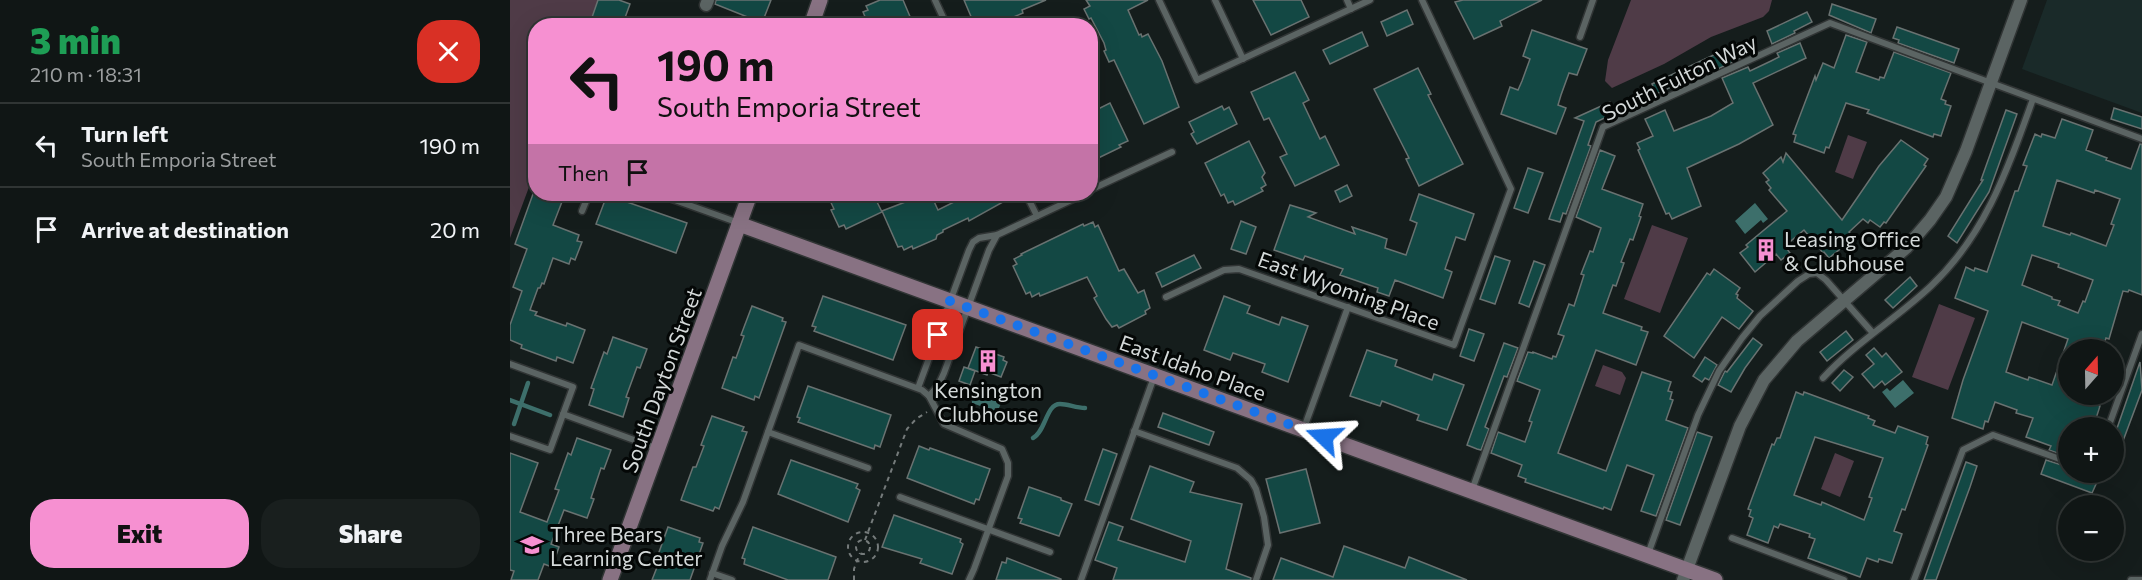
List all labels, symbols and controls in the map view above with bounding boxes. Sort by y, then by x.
text: 3 min [30,17,121,61]
button: close [417,20,480,83]
street label: South Fulton Way [1598,29,1761,125]
text: 190 m [657,38,775,90]
icon: left [558,42,636,120]
text: 210 m · 18:31 [30,62,142,86]
text: South Emporia Street [657,90,921,123]
text: Turn left [81,120,168,147]
icon: left [30,129,63,162]
text: 190 m [419,132,480,159]
text: South Emporia Street [81,147,276,171]
icon: arrive [621,156,654,189]
text: Then [558,159,609,186]
icon: arrive [30,213,63,246]
text: Arrive at destination [81,216,289,243]
text: 20 m [430,216,480,243]
place label: Leasing Office & Clubhouse [1784,226,1921,275]
building icon: Leasing Office & Clubhouse [1753,237,1779,263]
street label: East Wyoming Place [1255,246,1443,334]
street label: South Dayton Street [616,284,706,476]
pin [912,309,963,360]
icon: arrive [921,318,954,351]
street label: East Idaho Place [1116,329,1270,405]
north arrow [2058,339,2124,405]
map controls [2058,339,2124,561]
building icon: Kensington Clubhouse [975,348,1001,374]
place label: Kensington Clubhouse [934,377,1042,426]
position arrow [1292,405,1356,469]
button: + [2058,417,2124,483]
button: − [2058,495,2124,561]
button: Exit [30,499,249,568]
button: Share [261,499,480,568]
place label: Three Bears Learning Center [550,521,703,570]
school or university icon: Three Bears Learning Center [519,532,545,558]

